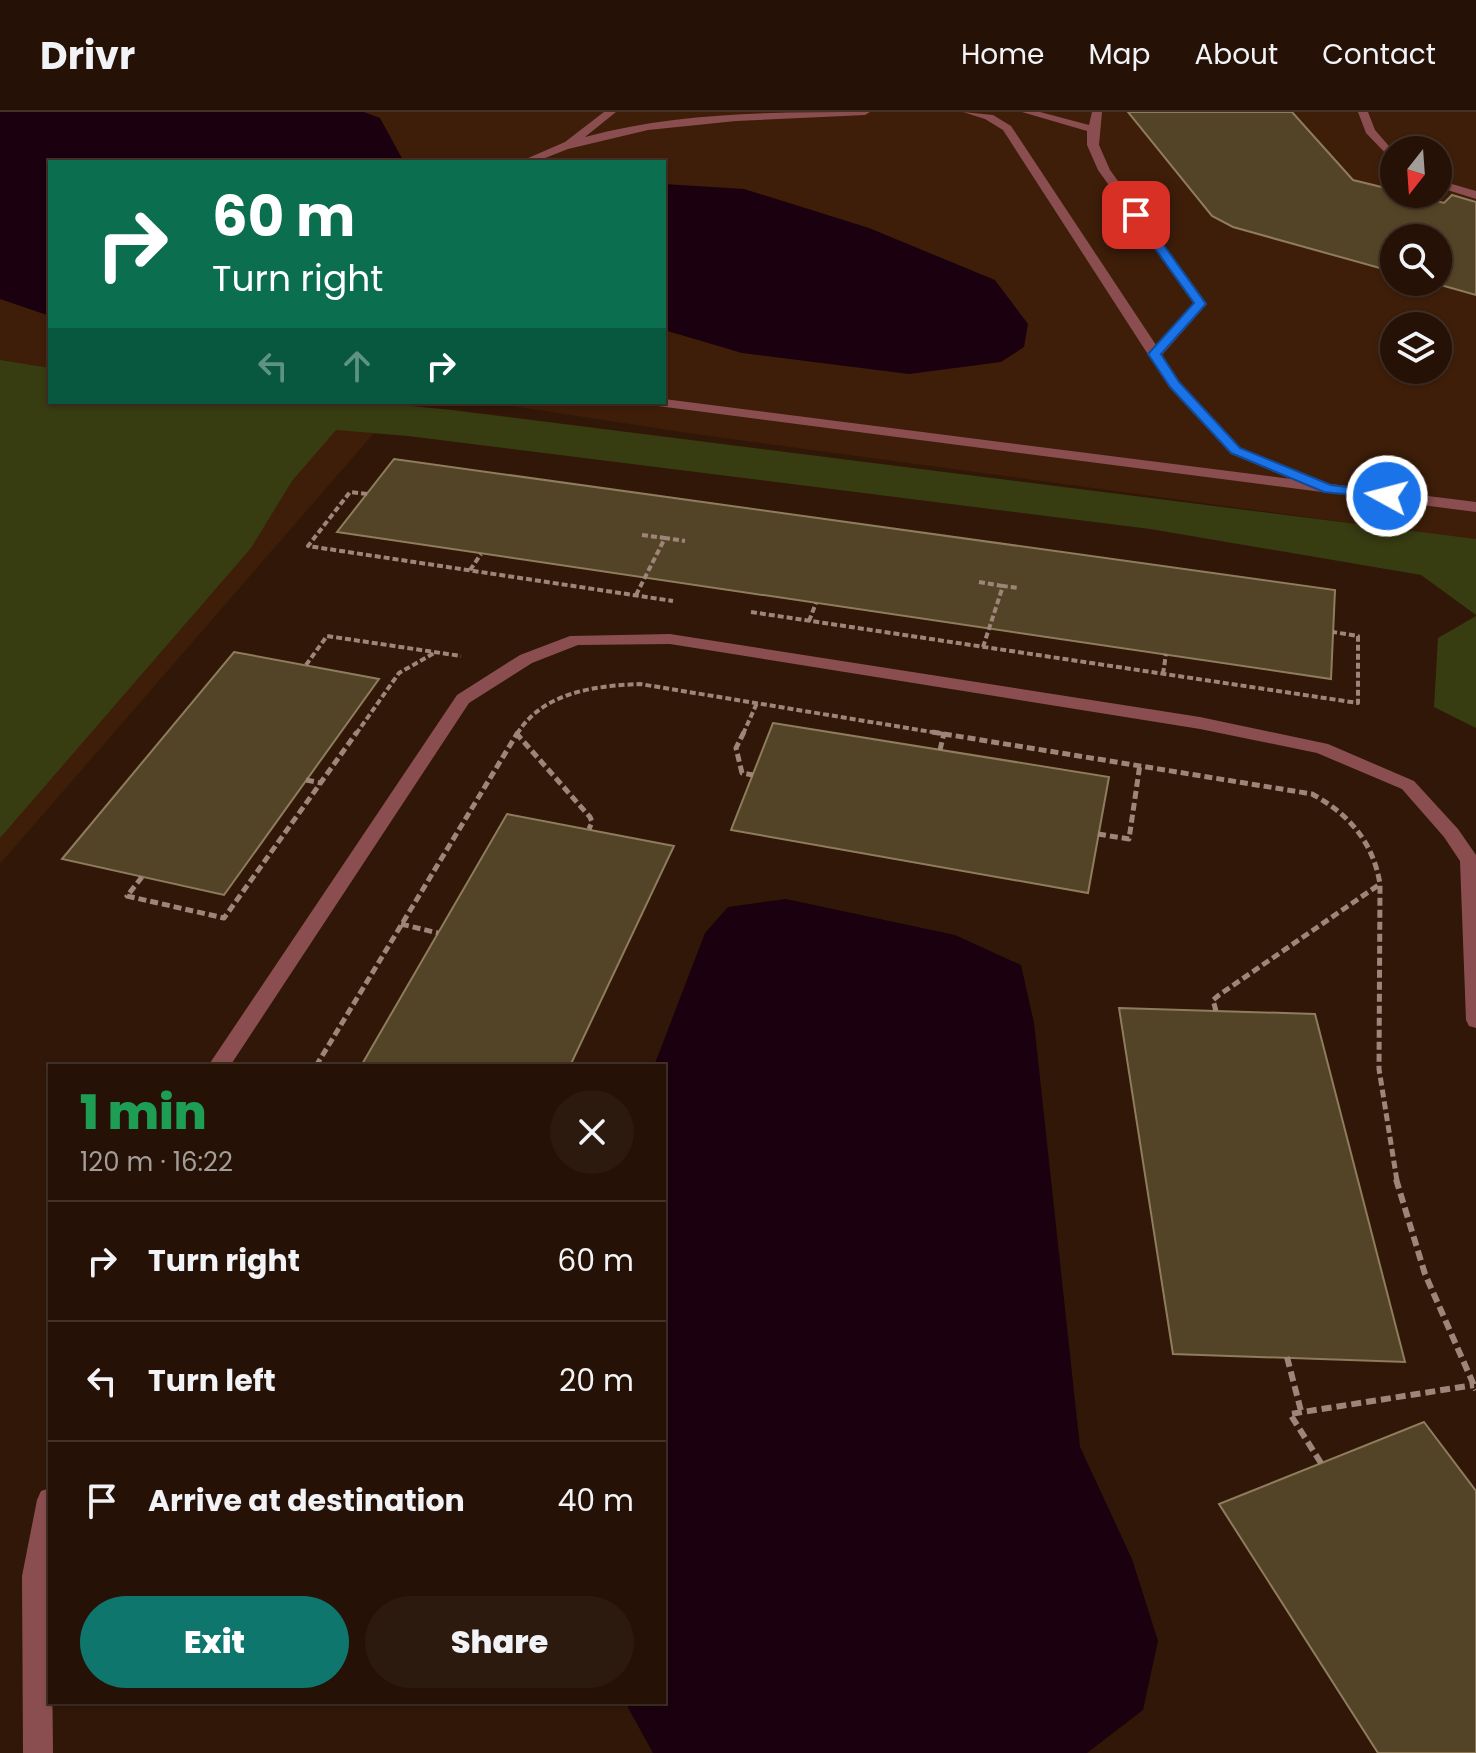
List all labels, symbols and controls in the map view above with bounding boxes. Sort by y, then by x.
text: Drivr [40,29,135,82]
text: Home [961,35,1044,74]
text: Map [1088,35,1150,74]
text: About [1194,35,1278,74]
text: Contact [1322,35,1436,74]
north arrow [1380,136,1452,208]
map controls [1380,136,1452,384]
text: 60 m [212,177,355,256]
pin [1102,181,1170,249]
icon: right [80,192,184,296]
icon: arrive [1114,193,1158,237]
button: search [1380,224,1452,296]
text: Turn right [212,253,383,304]
button: layers [1380,312,1452,384]
icon: left [251,344,295,388]
icon: ahead [335,344,379,388]
icon: right [419,344,463,388]
position arrow [1345,454,1429,538]
text: 1 min [80,1079,207,1146]
button: close [550,1090,634,1174]
text: 120 m · 16:22 [80,1144,233,1180]
icon: right [80,1239,124,1283]
text: Turn right [148,1239,300,1282]
text: 60 m [557,1239,634,1282]
icon: left [80,1359,124,1403]
text: Turn left [148,1359,276,1402]
text: 20 m [559,1359,634,1402]
icon: arrive [80,1479,124,1523]
text: Arrive at destination [148,1479,465,1522]
text: 40 m [557,1479,634,1522]
button: Exit [80,1596,349,1688]
button: Share [365,1596,634,1688]

